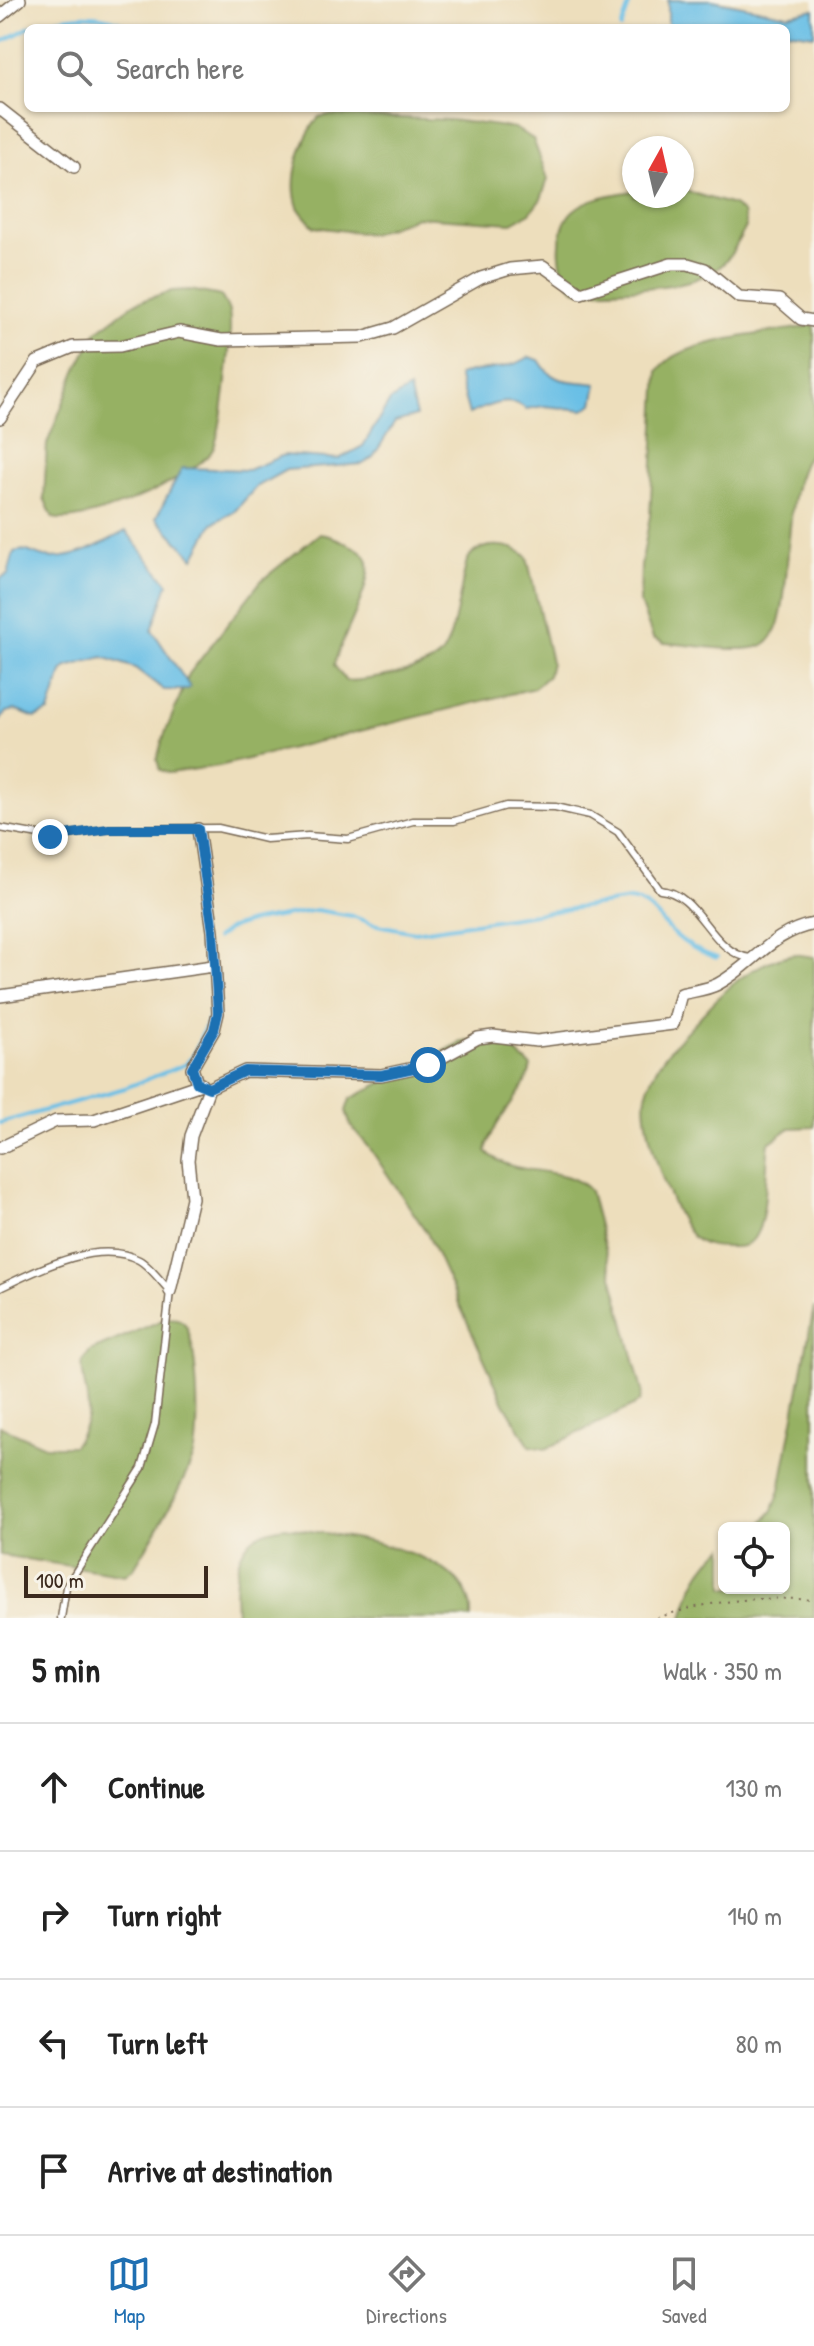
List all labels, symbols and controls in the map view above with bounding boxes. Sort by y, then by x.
search box [24,24,790,112]
icon: search [52,46,96,90]
text: Search here [116,48,244,88]
north arrow [622,136,694,208]
route end [32,819,68,855]
route start [410,1047,446,1083]
map controls [718,1522,790,1594]
button: locate [718,1522,790,1594]
scale bar [24,1562,208,1598]
text: 100 m [36,1565,84,1595]
text: 5 min [32,1647,100,1693]
text: Walk · 350 m [663,1653,782,1688]
icon: ahead [32,1765,76,1809]
text: Continue [108,1767,205,1807]
text: 130 m [726,1770,782,1805]
icon: right [32,1893,76,1937]
text: Turn right [108,1895,221,1935]
text: 140 m [728,1898,782,1933]
icon: left [32,2021,76,2065]
text: Turn left [108,2023,207,2063]
text: 80 m [735,2026,782,2061]
icon: arrive [32,2149,76,2193]
text: Arrive at destination [108,2151,333,2191]
tab: Map [107,2252,151,2330]
tab: Directions [366,2252,447,2330]
tab: Saved [662,2252,707,2330]

